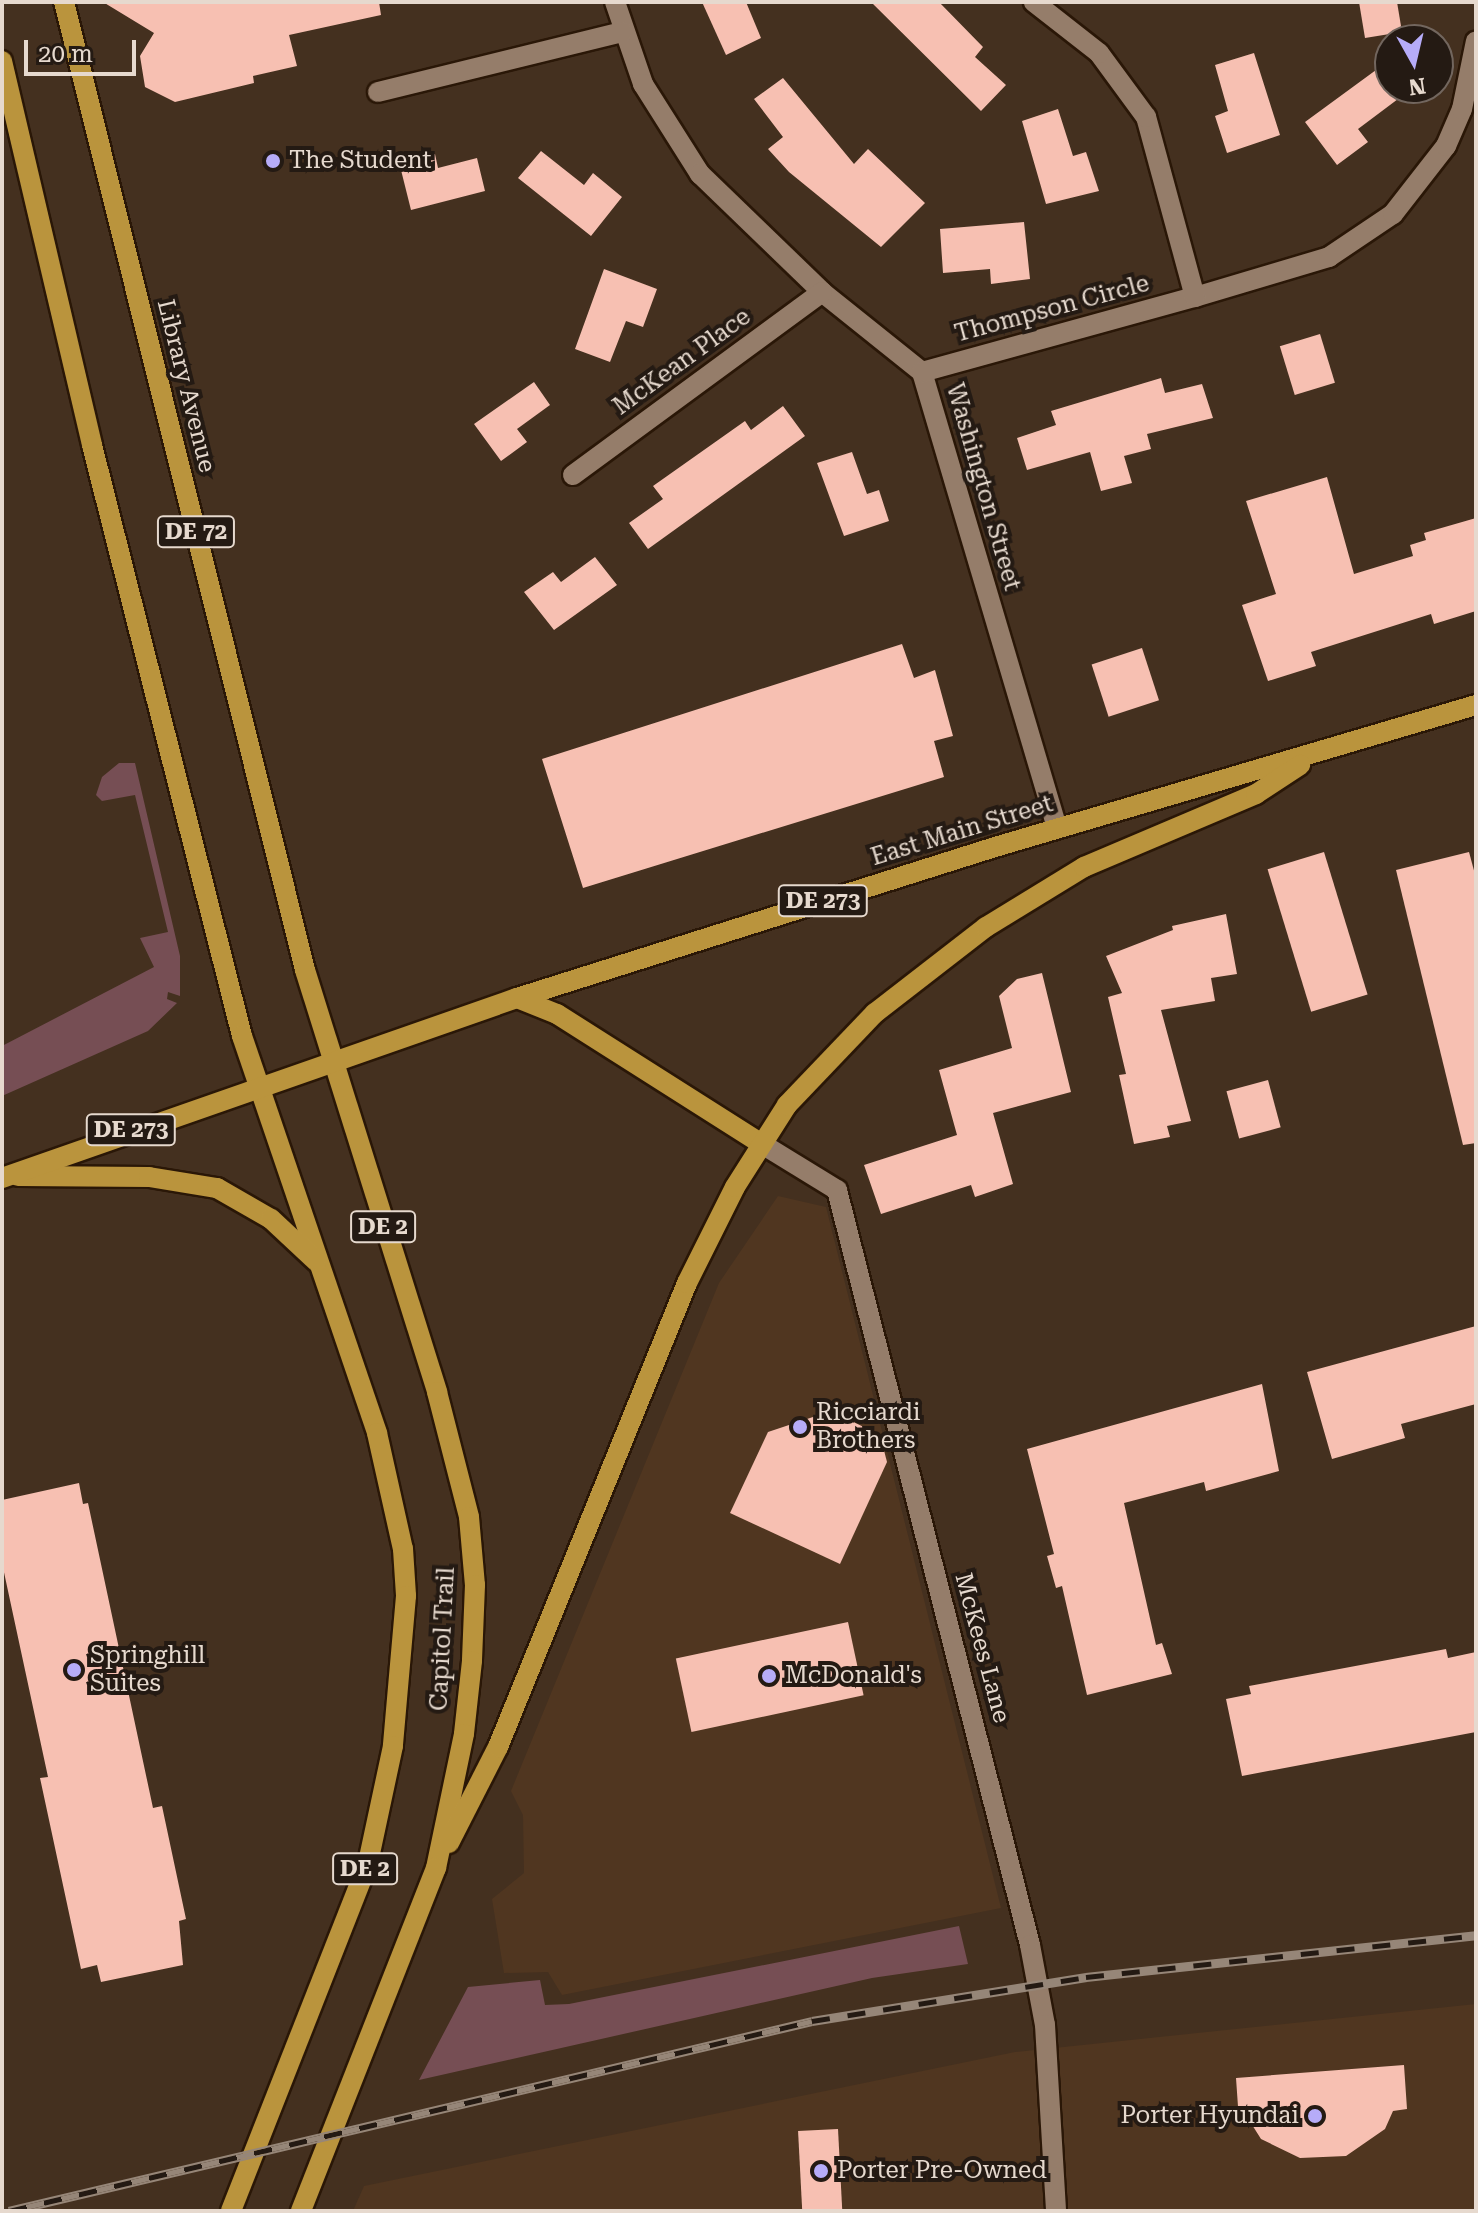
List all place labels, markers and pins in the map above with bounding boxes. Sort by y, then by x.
place label: The Student [289,147,432,175]
marker: The Student [264,152,282,170]
place label: Ricciardi Brothers [816,1399,920,1455]
marker: Ricciardi Brothers [791,1418,809,1436]
place label: Springhill Suites [90,1642,205,1698]
marker: Springhill Suites [65,1661,83,1679]
place label: McDonald's [785,1662,922,1690]
marker: McDonald's [760,1667,778,1685]
place label: Porter Hyundai [1121,2102,1299,2130]
marker: Porter Hyundai [1306,2107,1324,2125]
place label: Porter Pre-Owned [837,2157,1047,2185]
marker: Porter Pre-Owned [812,2162,830,2180]

